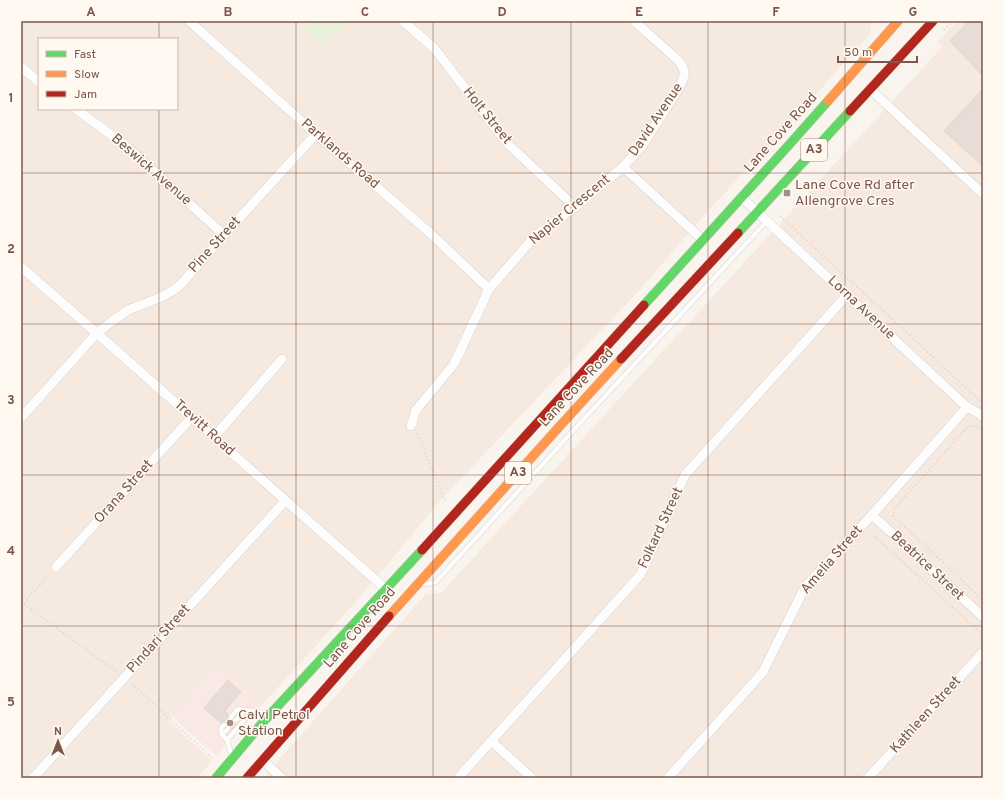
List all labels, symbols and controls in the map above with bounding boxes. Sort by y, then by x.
text: A [86,5,96,21]
text: B [224,5,233,21]
text: C [361,5,369,21]
text: D [497,5,507,21]
text: E [635,5,643,21]
text: F [772,5,780,21]
text: G [909,5,918,21]
legend [38,38,178,110]
scale bar [838,38,917,64]
text: 50 m [844,45,872,61]
text: Fast [74,47,96,63]
text: Slow [74,67,100,83]
street label: David Avenue [625,80,687,160]
street label: Holt Street [459,84,515,148]
text: Jam [74,87,97,103]
street label: Lane Cove Road [741,90,821,176]
text: 1 [8,91,14,107]
street label: Parklands Road [297,115,383,193]
street label: Beswick Avenue [107,131,195,209]
road number: A3 [801,139,827,161]
street label: Napier Crescent [526,171,614,249]
place label: Lane Cove Rd after Allengrove Cres [795,177,915,210]
marker: Lane Cove Rd after Allengrove Cres [782,188,792,198]
street label: Pine Street [185,213,245,277]
text: 2 [7,242,15,258]
street label: Lorna Avenue [824,273,898,343]
street label: Lane Cove Road [536,345,618,431]
text: 3 [7,393,15,409]
street label: Trevitt Road [170,396,238,460]
street label: Orana Street [91,457,157,527]
road number: A3 [505,462,531,484]
street label: Folkard Street [635,485,687,571]
street label: Amelia Street [798,522,866,598]
street label: Beatrice Street [887,528,967,604]
text: 4 [7,544,15,560]
street label: Lane Cove Road [320,584,400,672]
street label: Pindari Street [124,601,194,677]
street label: Kathleen Street [887,673,965,757]
text: 5 [7,695,15,711]
place label: Calvi Petrol Station [238,707,310,740]
marker: Calvi Petrol Station [225,718,235,728]
north arrow [38,721,78,761]
text: N [54,725,62,739]

